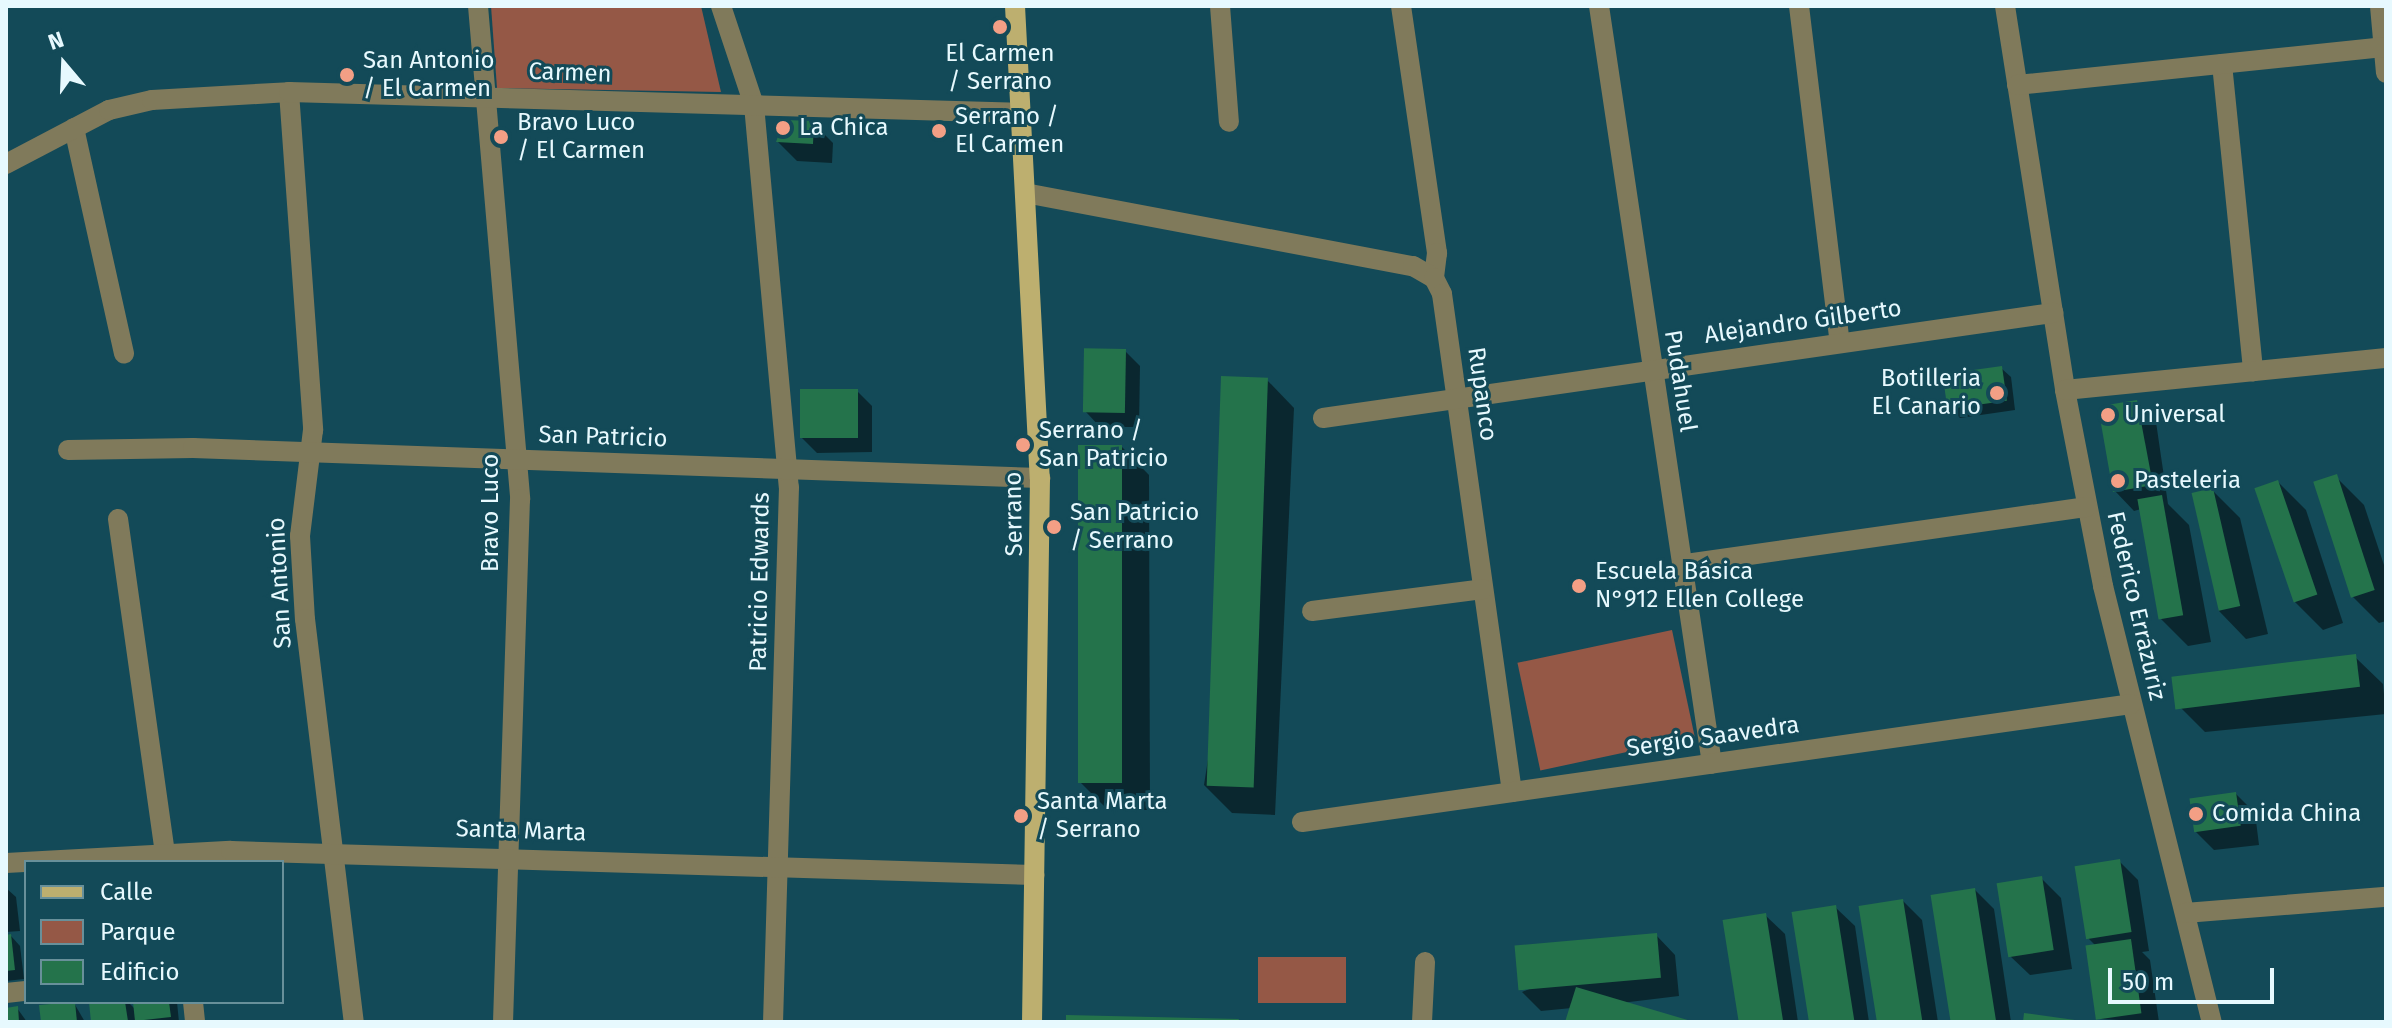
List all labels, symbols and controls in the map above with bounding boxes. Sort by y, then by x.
marker: El Carmen / Serrano [991,18,1009,36]
north arrow [24,24,104,104]
text: N [45,26,67,56]
place label: El Carmen / Serrano [945,40,1055,96]
place label: San Antonio / El Carmen [363,47,495,103]
street label: Carmen [528,57,612,89]
marker: San Antonio / El Carmen [338,66,356,84]
place label: Serrano / El Carmen [955,103,1064,159]
place label: Bravo Luco / El Carmen [517,109,645,165]
place label: La Chica [799,114,888,142]
marker: La Chica [774,119,792,137]
marker: Serrano / El Carmen [930,122,948,140]
marker: Bravo Luco / El Carmen [492,128,510,146]
street label: Alejandro Gilberto [1703,294,1903,350]
street label: Pudahuel [1658,328,1702,434]
street label: Rupanco [1461,345,1503,443]
place label: Botilleria El Canario [1872,365,1981,421]
marker: Botilleria El Canario [1988,384,2006,402]
place label: Universal [2124,401,2225,429]
marker: Universal [2099,406,2117,424]
place label: Serrano / San Patricio [1039,417,1168,473]
street label: San Patricio [538,420,668,454]
marker: Serrano / San Patricio [1014,436,1032,454]
street label: Bravo Luco [477,454,505,572]
place label: Pasteleria [2134,467,2241,495]
street label: Serrano [999,471,1029,557]
marker: Pasteleria [2109,472,2127,490]
street label: Patricio Edwards [744,492,776,672]
place label: San Patricio / Serrano [1070,499,1199,555]
street label: Federico Errázuriz [2100,509,2172,703]
street label: San Antonio [262,517,298,649]
marker: San Patricio / Serrano [1045,518,1063,536]
place label: Escuela Básica N°912 Ellen College [1595,558,1804,614]
marker: Escuela Básica N°912 Ellen College [1570,577,1588,595]
street label: Sergio Saavedra [1625,711,1801,763]
place label: Santa Marta / Serrano [1037,788,1168,844]
place label: Comida China [2212,800,2361,828]
marker: Comida China [2187,805,2205,823]
marker: Santa Marta / Serrano [1012,807,1030,825]
street label: Santa Marta [455,814,587,848]
legend [24,860,284,1004]
text: Calle [100,878,153,906]
text: Parque [100,918,176,946]
scale bar [2112,952,2278,1002]
text: Edificio [100,958,180,986]
text: 50 m [2122,968,2174,996]

